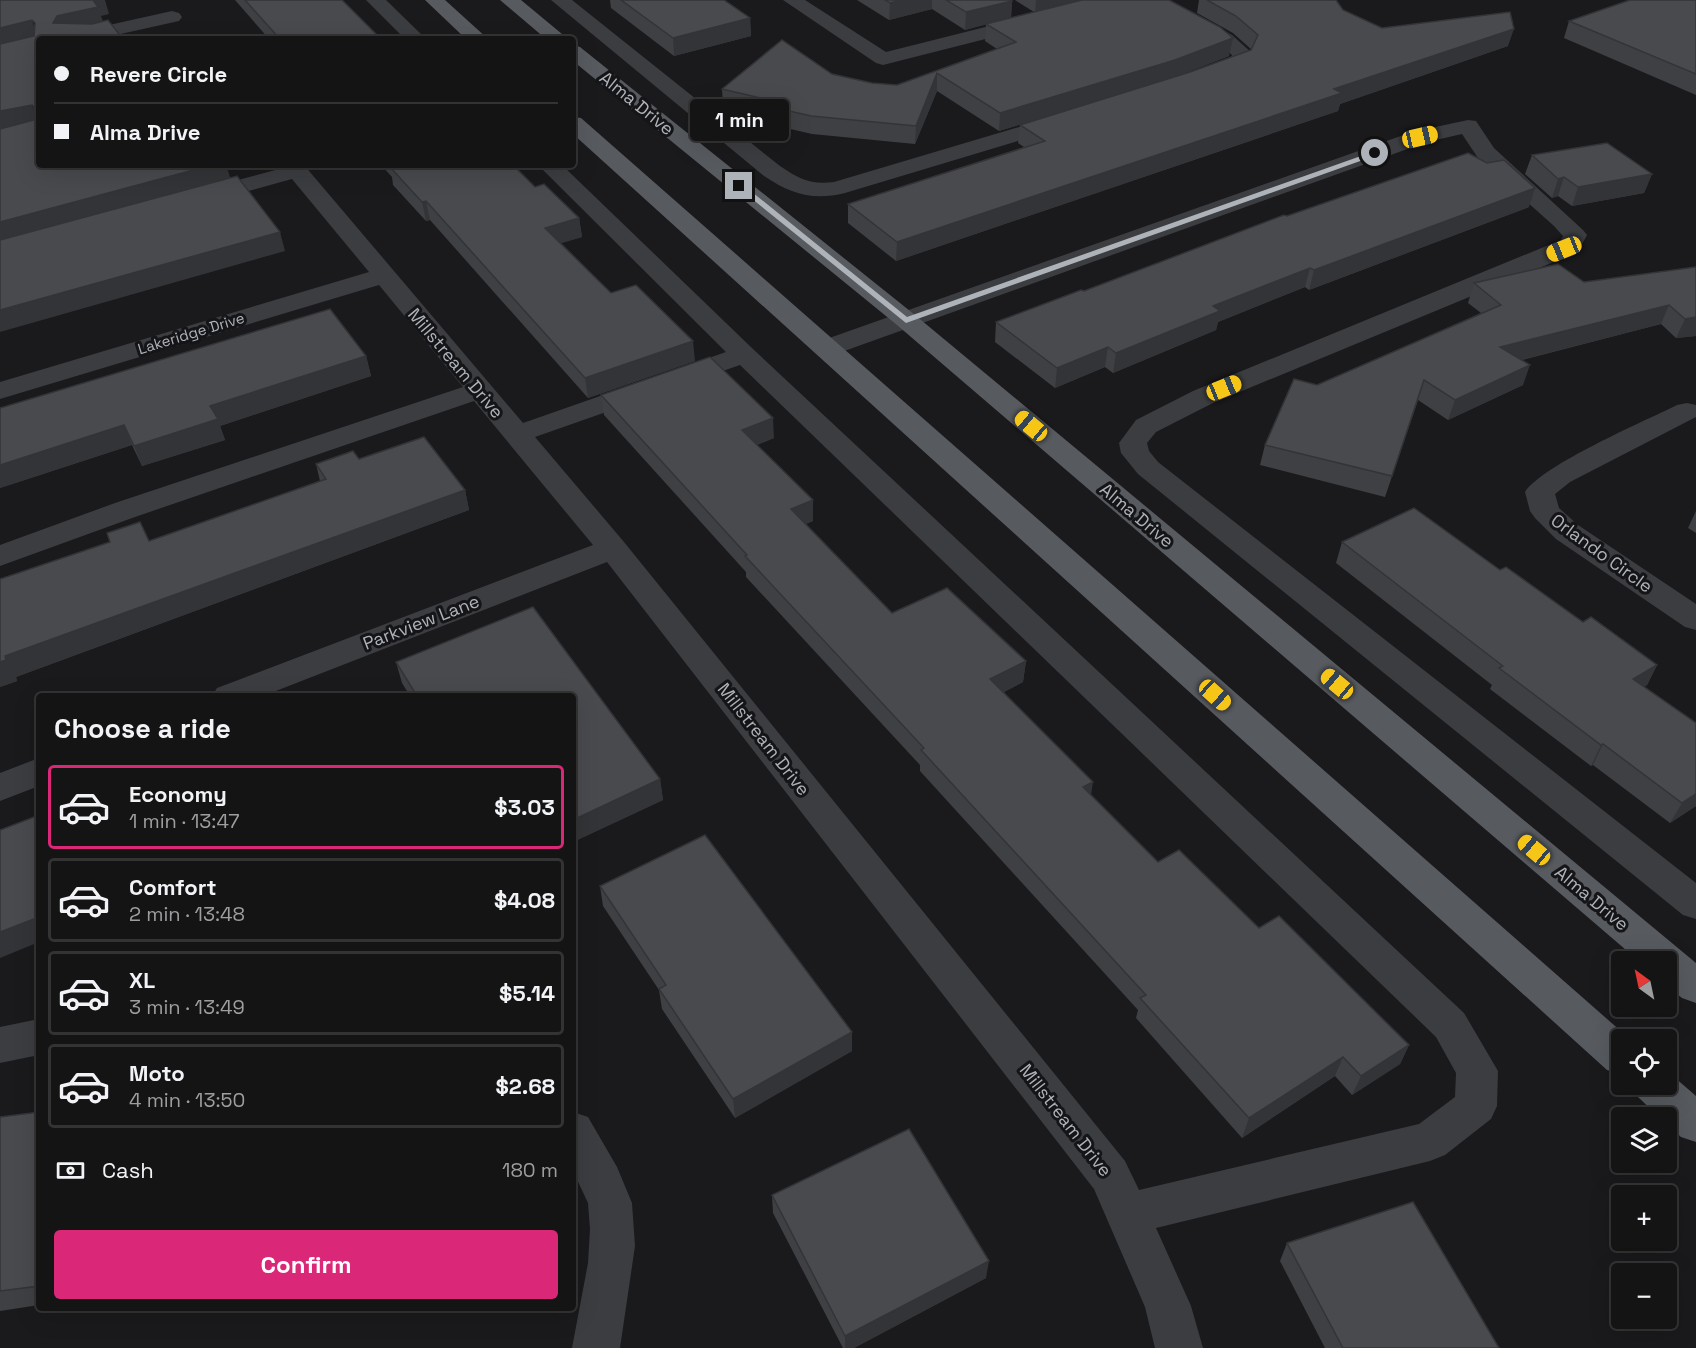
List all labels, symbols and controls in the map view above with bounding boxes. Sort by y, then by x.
text: Revere Circle [90,60,227,88]
street label: Alma Drive [595,66,679,140]
callout: 1 min [690,99,789,141]
text: 1 min [715,107,764,133]
text: Alma Drive [90,118,201,146]
car [1400,124,1440,150]
route start [1361,139,1388,166]
route end [725,172,752,199]
car [1544,234,1584,264]
street label: Millstream Drive [403,303,509,423]
street label: Lakeridge Drive [135,308,247,358]
car [1204,373,1244,403]
car [1011,408,1051,444]
street label: Alma Drive [1095,477,1179,553]
street label: Orlando Circle [1547,508,1657,598]
street label: Parkview Lane [359,589,483,655]
car [1317,666,1357,702]
car [1196,676,1234,714]
street label: Millstream Drive [713,678,815,800]
text: Choose a ride [54,711,231,746]
icon: car [57,780,111,834]
text: Economy [129,780,227,808]
text: $3.03 [494,793,555,821]
text: 1 min · 13:47 [129,808,240,834]
car [1514,832,1554,868]
street label: Alma Drive [1550,860,1634,936]
icon: car [57,873,111,927]
text: Comfort [129,873,217,901]
text: $4.08 [494,886,555,914]
text: 2 min · 13:48 [129,901,245,927]
north arrow [1611,951,1677,1017]
map controls [1611,951,1677,1329]
icon: car [57,966,111,1020]
text: XL [129,966,155,994]
text: $5.14 [499,979,555,1007]
text: 3 min · 13:49 [129,994,245,1020]
button: locate [1611,1029,1677,1095]
icon: car [57,1059,111,1113]
text: Moto [129,1059,185,1087]
street label: Millstream Drive [1015,1059,1117,1181]
text: $2.68 [495,1072,555,1100]
text: 4 min · 13:50 [129,1087,245,1113]
button: layers [1611,1107,1677,1173]
icon: cash [54,1154,87,1187]
text: Cash [102,1156,154,1184]
text: 180 m [502,1157,558,1183]
button: + [1611,1185,1677,1251]
button: Confirm [54,1230,558,1299]
button: − [1611,1263,1677,1329]

